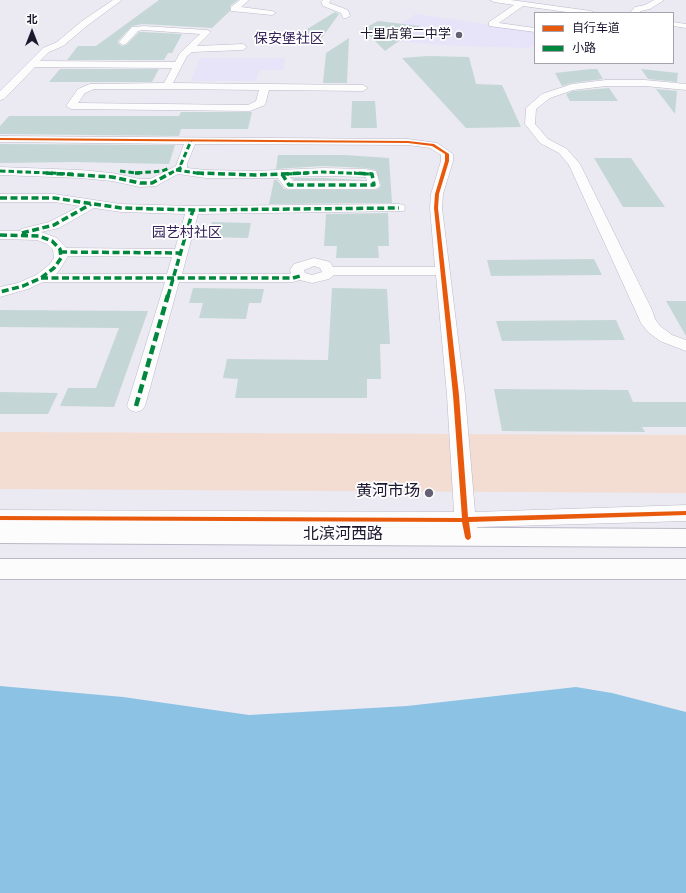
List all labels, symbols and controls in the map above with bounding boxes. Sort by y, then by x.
text: 北 [27,11,38,28]
north arrow [12,12,52,52]
legend [534,12,674,64]
text: 自行车道 [572,19,620,38]
place label: 十里店第二中学 [360,27,451,43]
marker: 十里店第二中学 [454,30,464,40]
district label: 保安堡社区 [254,32,324,48]
text: 小路 [572,39,596,58]
district label: 园艺村社区 [152,226,222,242]
place label: 黄河市场 [356,483,420,503]
marker: 黄河市场 [423,487,435,499]
street label: 北滨河西路 [303,526,383,546]

